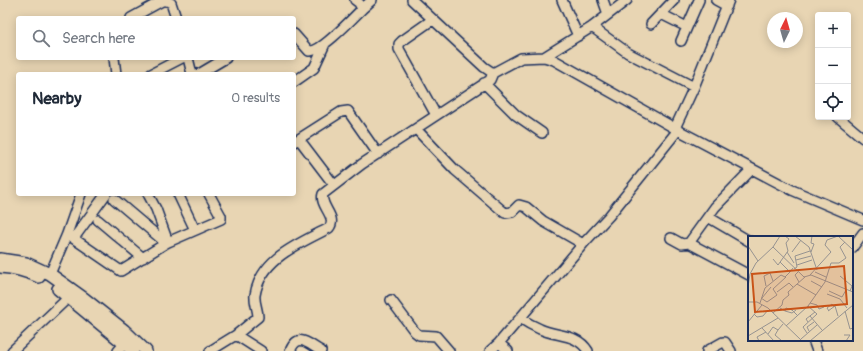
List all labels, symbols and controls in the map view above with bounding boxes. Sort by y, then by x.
north arrow [767,12,803,48]
map controls [815,12,851,120]
button: + [815,12,851,48]
search box [16,16,296,60]
icon: search [30,27,52,49]
text: Search here [62,29,135,48]
button: − [815,48,851,84]
button: locate [815,84,851,120]
text: Nearby [32,88,81,109]
text: 0 results [231,90,280,106]
inset map [748,236,853,341]

